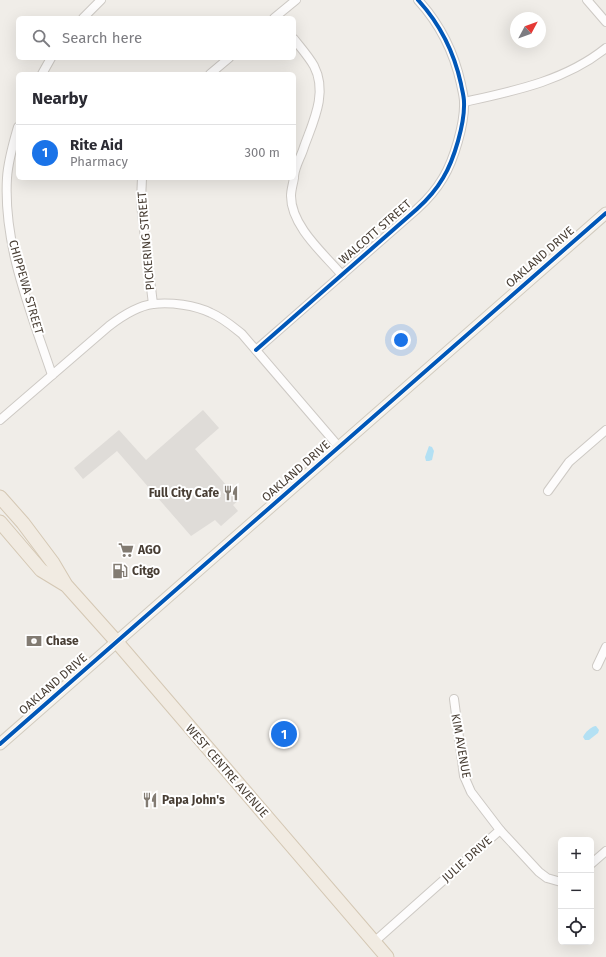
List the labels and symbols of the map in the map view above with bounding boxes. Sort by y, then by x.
north arrow [510,12,546,48]
street label: PICKERING STREET [135,190,157,291]
street label: WALCOTT STREET [336,196,415,267]
street label: OAKLAND DRIVE [503,224,577,290]
street label: CHIPPEWA STREET [6,238,46,337]
your location [391,330,411,350]
street label: OAKLAND DRIVE [259,438,333,504]
restaurant icon: Full City Cafe [222,484,240,502]
place label: Full City Cafe [149,486,219,500]
supermarket icon: AGO [117,541,135,559]
place label: AGO [137,543,161,557]
fuel station icon: Citgo [111,562,129,580]
place label: Citgo [132,564,160,578]
bank icon: Chase [25,632,43,650]
place label: Chase [46,634,79,648]
street label: OAKLAND DRIVE [16,651,90,717]
street label: KIM AVENUE [448,713,474,779]
pin: 1 [271,719,297,749]
street label: WEST CENTRE AVENUE [183,722,271,820]
restaurant icon: Papa John's [141,791,159,809]
place label: Papa John's [162,793,225,807]
street label: JULIE DRIVE [439,833,495,885]

